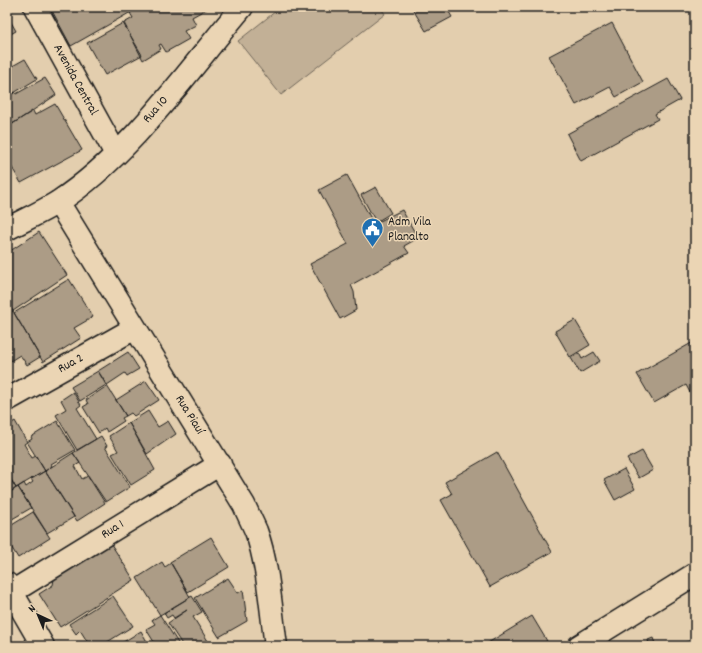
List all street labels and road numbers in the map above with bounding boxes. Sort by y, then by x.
street label: Avenida Central [48,41,102,119]
street label: Rua 10 [139,92,173,128]
street label: Rua 2 [55,349,87,379]
street label: Rua Piauí [169,392,209,440]
street label: Rua 1 [98,516,128,544]

